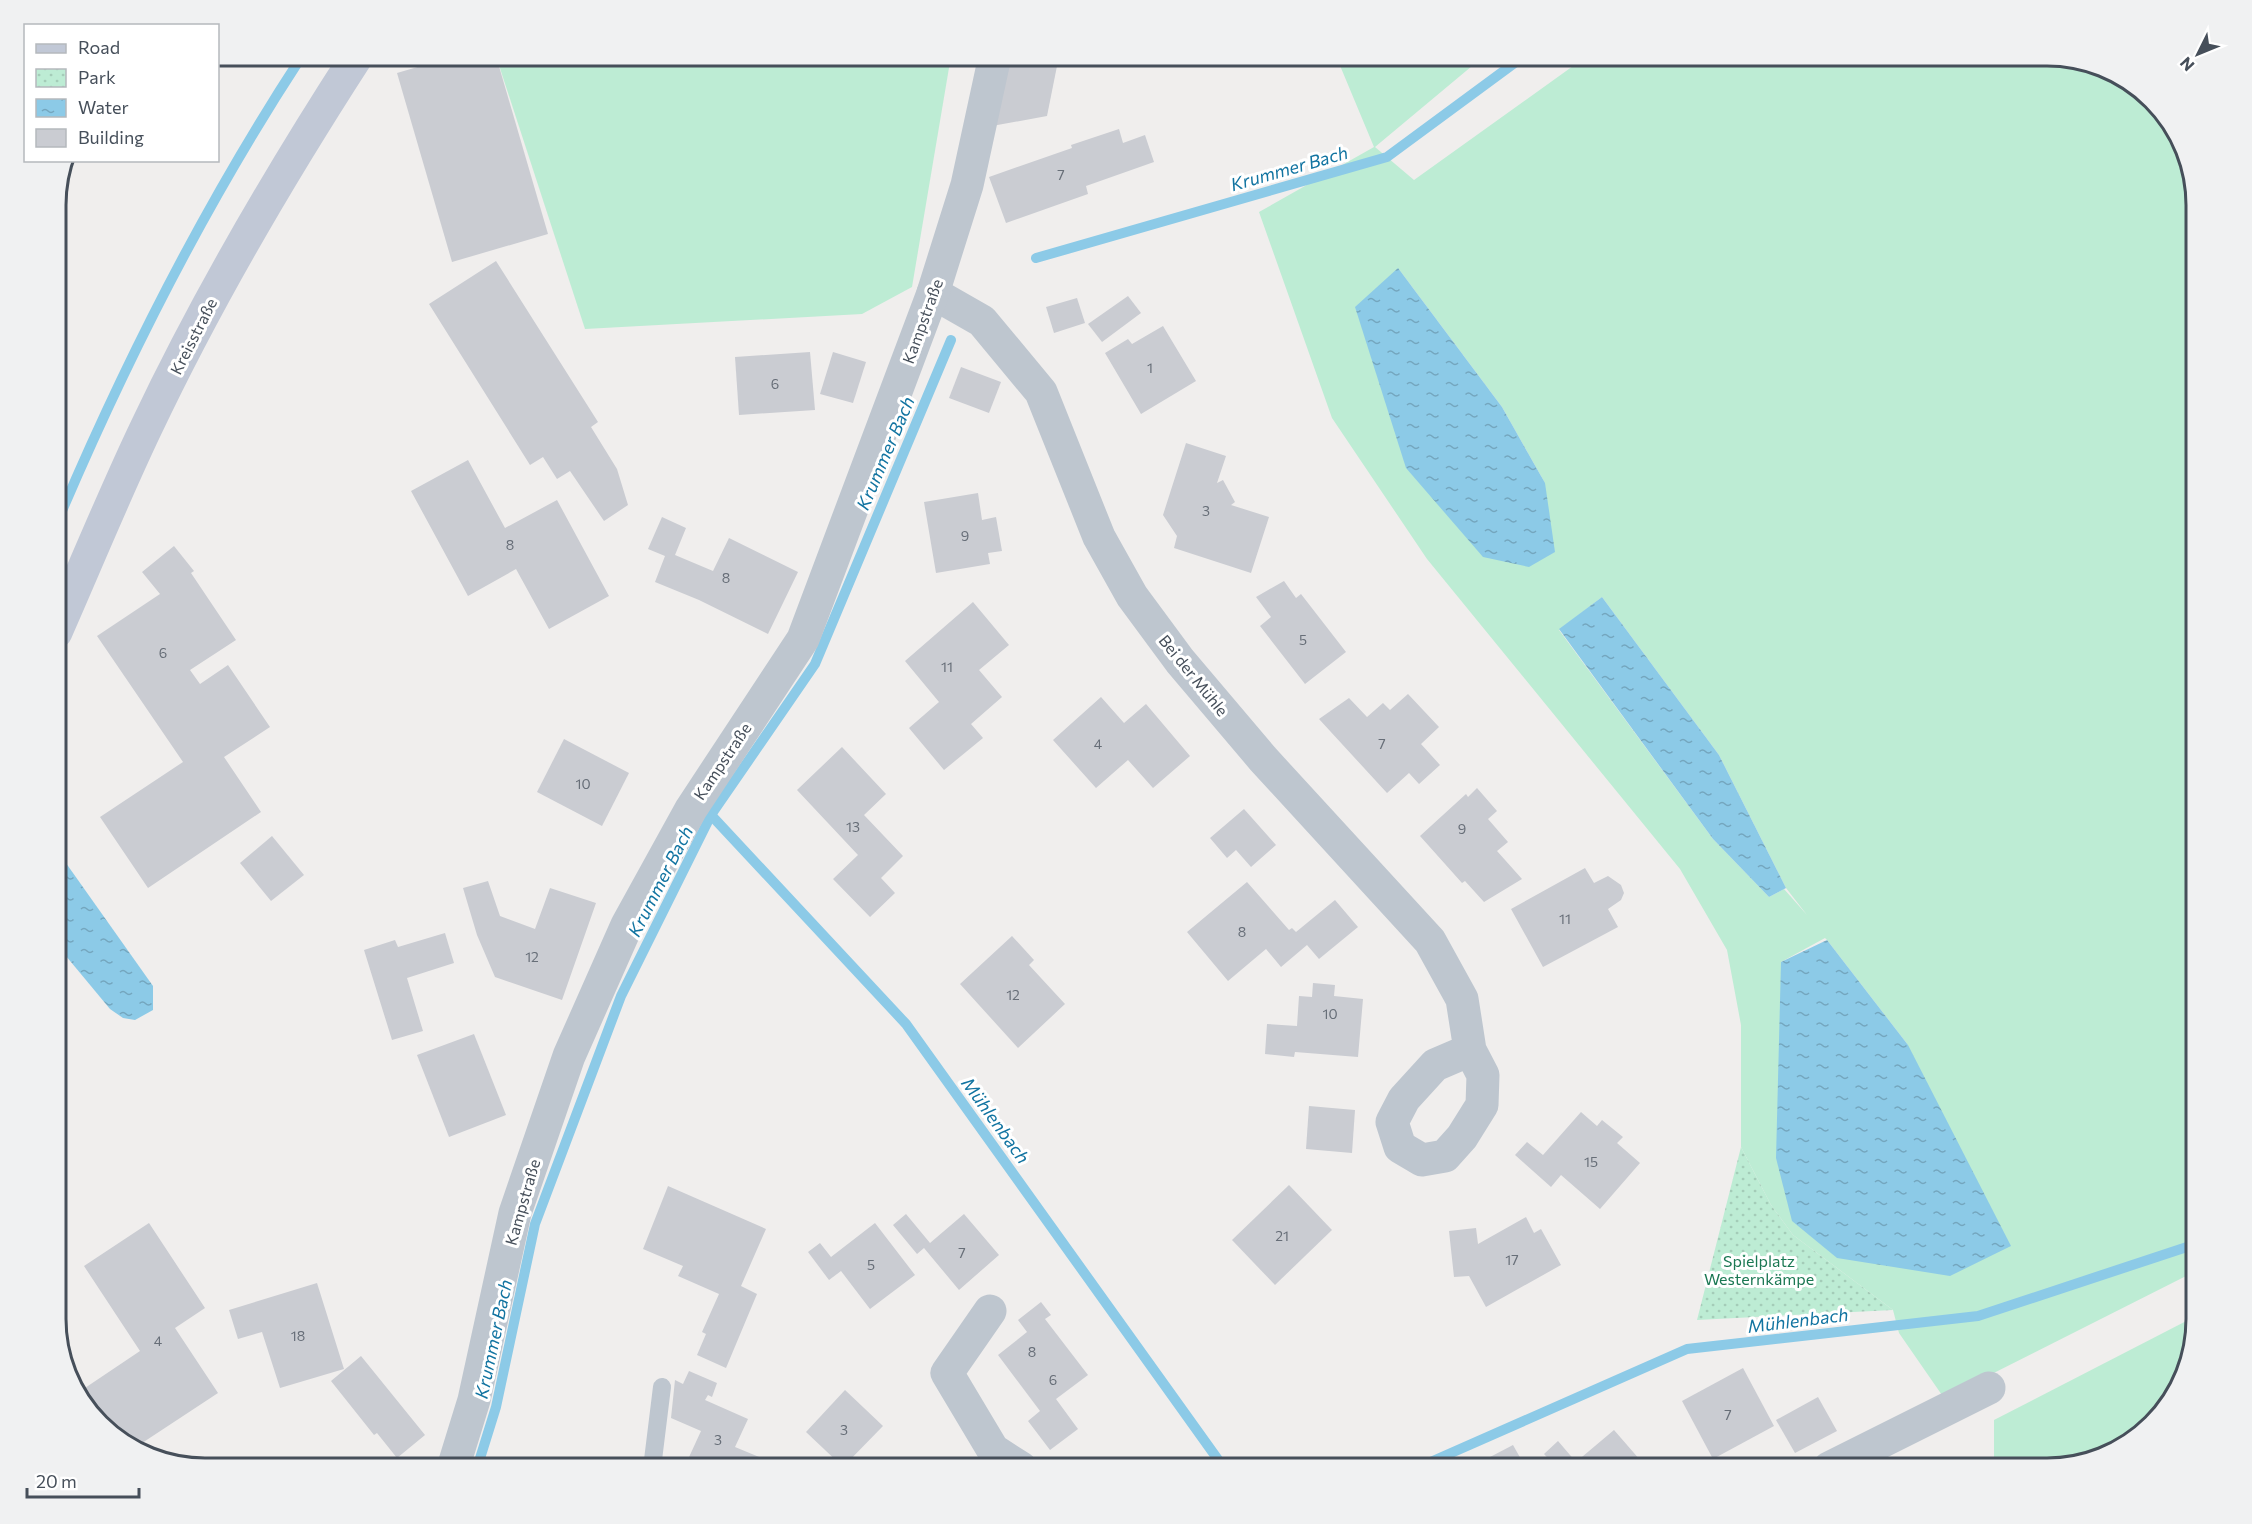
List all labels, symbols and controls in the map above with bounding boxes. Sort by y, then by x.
legend [24,24,219,162]
north arrow [2168,24,2228,84]
text: Road [78,36,120,58]
text: N [2176,54,2198,75]
text: Park [78,66,116,88]
text: Water [78,96,129,118]
text: Building [78,126,144,148]
water label: Krummer Bach [1228,141,1350,195]
house number: 7 [1057,166,1065,183]
street label: Kampstraße [898,276,946,366]
street label: Kreisstraße [166,295,220,377]
house number: 1 [1147,359,1153,376]
house number: 6 [771,375,779,392]
water label: Krummer Bach [851,393,919,513]
house number: 3 [1202,502,1210,519]
house number: 9 [961,527,969,544]
house number: 8 [506,536,514,553]
house number: 8 [722,569,730,586]
street label: Bei der Mühle [1155,631,1233,719]
house number: 5 [1299,631,1307,648]
house number: 6 [159,644,167,661]
house number: 11 [941,658,953,675]
street label: Kampstraße [689,719,755,803]
house number: 4 [1094,735,1103,752]
house number: 7 [1378,735,1386,752]
house number: 10 [575,775,591,792]
house number: 13 [846,818,860,835]
house number: 9 [1458,820,1466,837]
water label: Krummer Bach [623,822,697,940]
house number: 11 [1559,910,1571,927]
house number: 8 [1238,923,1246,940]
house number: 12 [525,948,539,965]
house number: 12 [1006,986,1020,1003]
house number: 10 [1322,1005,1338,1022]
water label: Mühlenbach [957,1073,1035,1167]
house number: 15 [1584,1153,1598,1170]
street label: Kampstraße [501,1157,543,1247]
house number: 21 [1275,1227,1289,1244]
house number: 7 [958,1244,966,1261]
house number: 17 [1505,1251,1519,1268]
park label: Spielplatz Westernkämpe [1704,1251,1814,1288]
house number: 5 [867,1256,875,1273]
water label: Krummer Bach [470,1277,516,1401]
water label: Mühlenbach [1746,1303,1850,1337]
house number: 18 [291,1327,305,1344]
house number: 4 [154,1332,163,1349]
house number: 8 [1028,1343,1036,1360]
house number: 6 [1049,1371,1057,1388]
house number: 7 [1724,1406,1732,1423]
house number: 3 [840,1421,848,1438]
house number: 3 [714,1431,722,1448]
scale bar [27,1461,140,1499]
text: 20 m [36,1470,77,1492]

